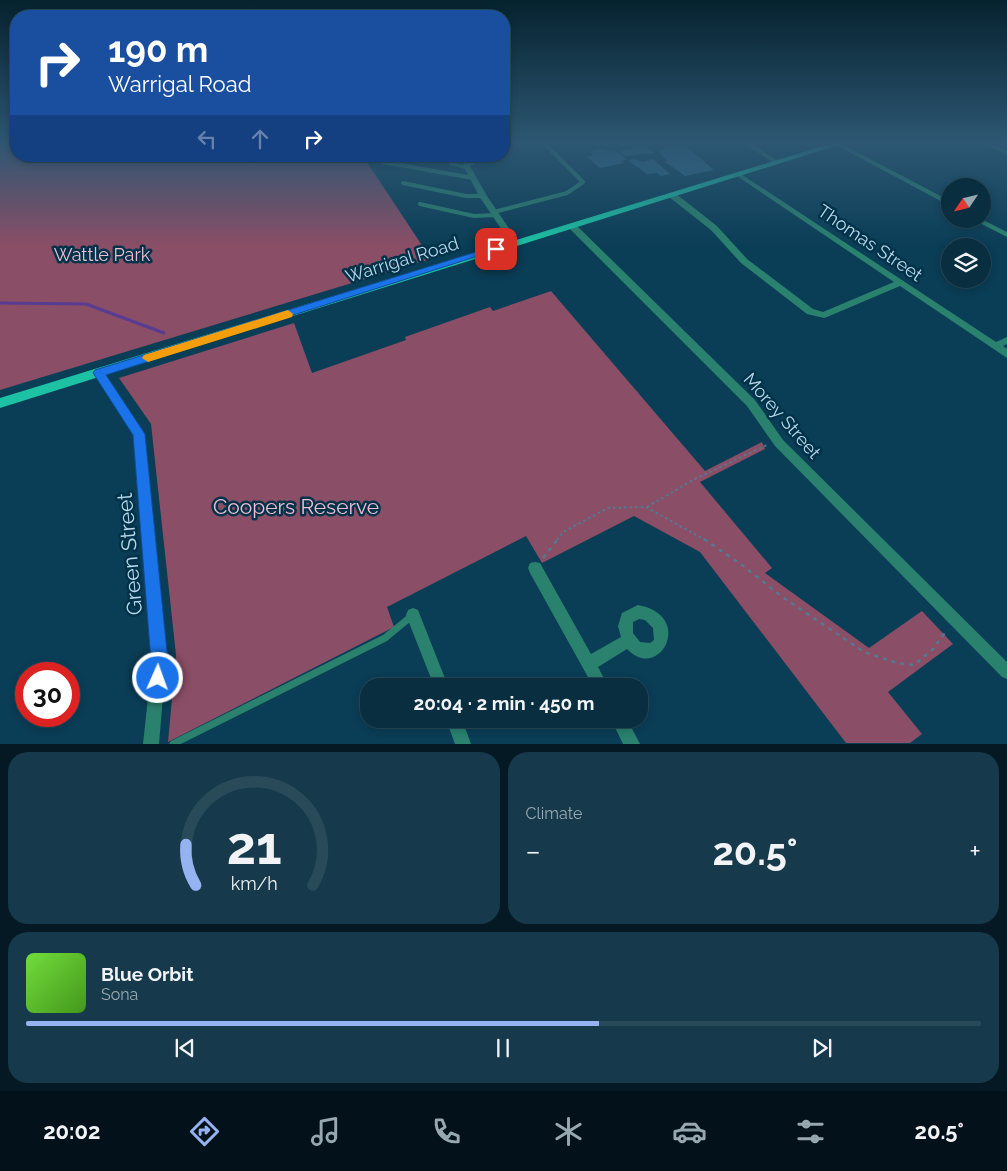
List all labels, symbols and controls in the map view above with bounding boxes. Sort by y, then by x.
text: 190 m [108,29,208,70]
icon: right [25,30,90,95]
text: Warrigal Road [108,71,251,97]
icon: left [193,125,221,153]
icon: ahead [246,125,274,153]
icon: right [299,125,327,153]
north arrow [941,178,991,228]
map controls [941,178,991,288]
street label: Thomas Street [814,200,927,285]
pin [475,228,517,270]
street label: Warrigal Road [343,232,461,287]
icon: arrive [482,235,510,263]
button: layers [941,238,991,288]
park label: Wattle Park [54,244,151,265]
street label: Morey Street [740,369,825,463]
street label: Green Street [112,492,147,616]
park label: Coopers Reserve [213,494,379,519]
position arrow [131,651,183,703]
speed limit sign: 30 [15,662,80,727]
text: 20:04 · 2 min · 450 m [414,692,594,714]
text: Climate [526,804,582,823]
text: 21 [226,815,281,876]
text: 20.5° [712,829,798,874]
text: − [526,835,541,868]
text: + [969,835,981,868]
text: km/h [230,873,277,894]
text: Blue Orbit [101,963,193,985]
text: Sona [101,985,138,1004]
icon: previous [171,1034,199,1062]
icon: pause [489,1034,517,1062]
icon: next [808,1034,836,1062]
icon: directions [187,1114,222,1149]
icon: music [308,1114,343,1149]
icon: phone [429,1114,464,1149]
icon: climate [551,1114,586,1149]
icon: car [672,1114,707,1149]
icon: filters [793,1114,828,1149]
text: 20:02 [43,1118,100,1144]
text: 20.5° [915,1118,964,1144]

